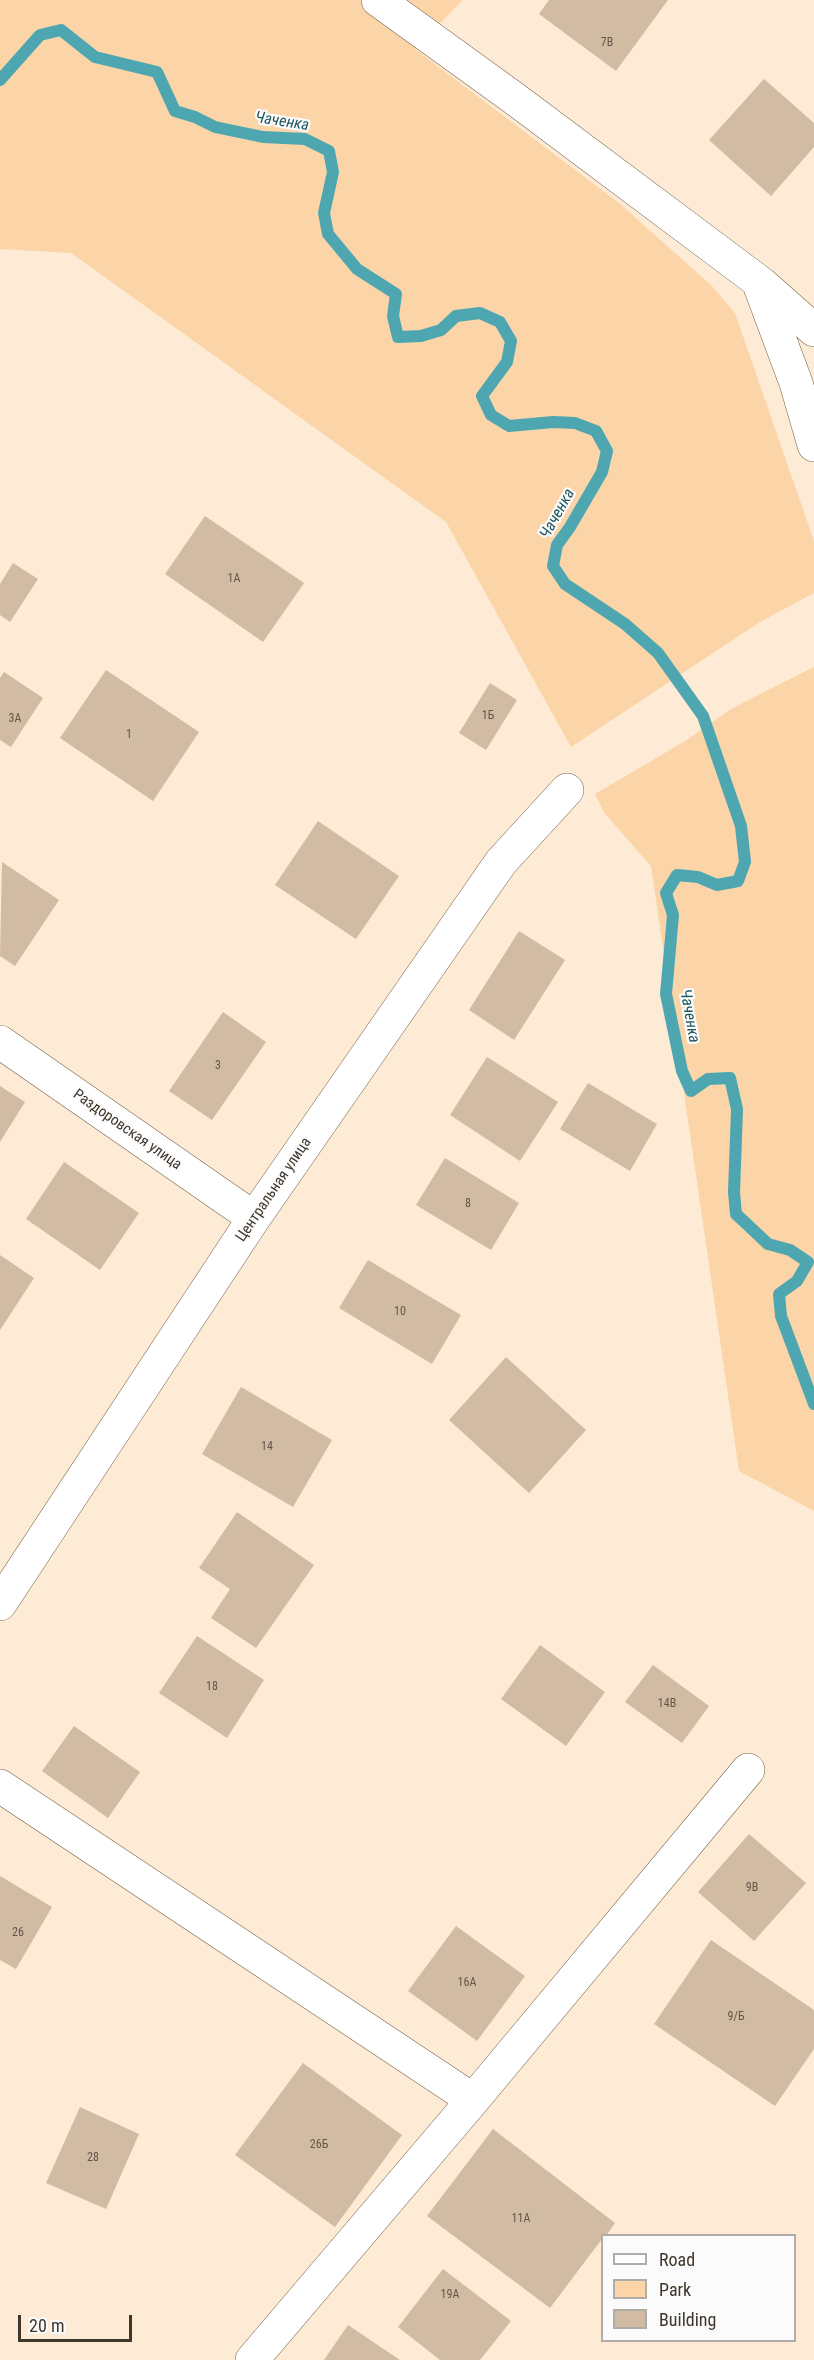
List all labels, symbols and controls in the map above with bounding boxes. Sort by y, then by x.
house number: 7В [601,36,613,50]
water label: Чаченка [254,108,310,136]
water label: Чаченка [536,486,580,542]
house number: 1А [228,572,240,586]
house number: 1Б [482,709,494,723]
house number: 3А [9,712,21,726]
house number: 1 [126,728,132,742]
water label: Чаченка [675,988,703,1044]
house number: 3 [215,1059,221,1073]
street label: Раздоровская улица [69,1086,185,1174]
street label: Центральная улица [232,1134,316,1246]
house number: 8 [465,1197,471,1211]
house number: 10 [394,1305,406,1319]
house number: 14 [261,1440,273,1454]
house number: 18 [206,1680,218,1694]
house number: 14В [658,1697,676,1711]
house number: 9В [746,1881,758,1895]
house number: 26 [12,1926,24,1940]
house number: 16А [458,1976,476,1990]
house number: 9/Б [728,2010,744,2024]
house number: 26Б [310,2138,328,2152]
house number: 28 [87,2151,99,2165]
house number: 11А [512,2212,530,2226]
legend [601,2234,796,2342]
text: Road [659,2249,695,2270]
text: Park [659,2279,691,2300]
house number: 19А [441,2288,459,2302]
scale bar [21,2303,135,2341]
text: Building [659,2309,716,2330]
text: 20 m [29,2315,64,2336]

